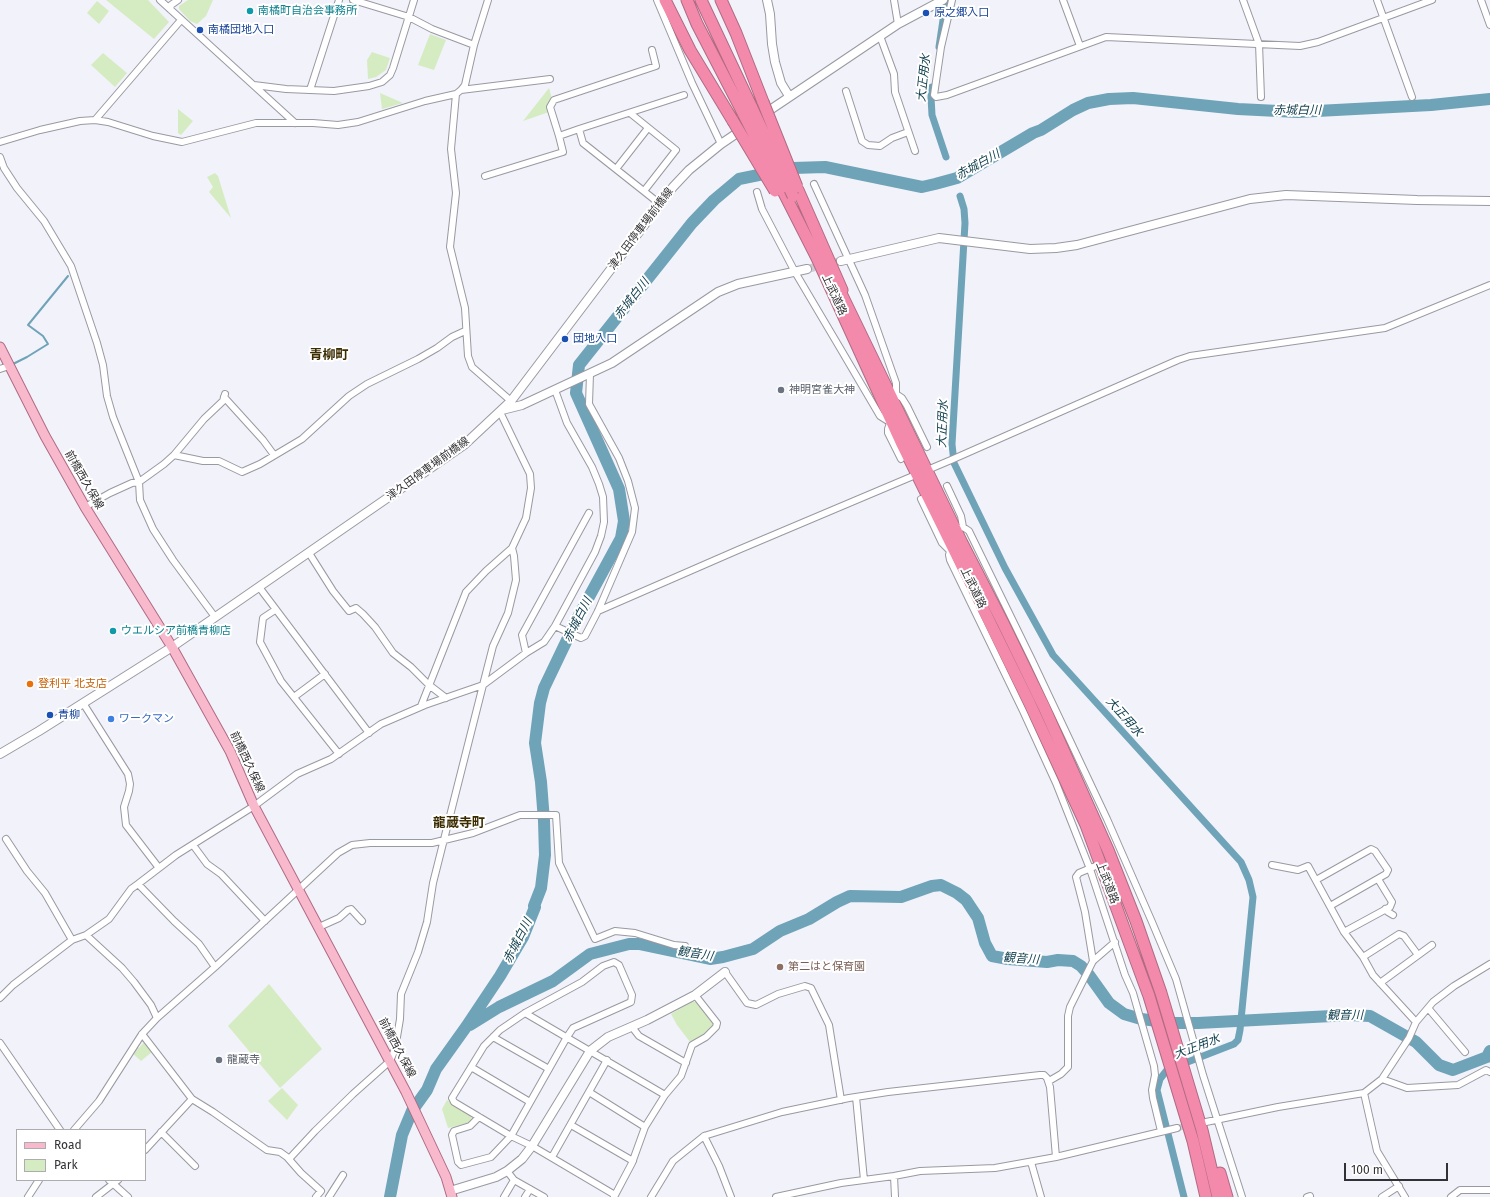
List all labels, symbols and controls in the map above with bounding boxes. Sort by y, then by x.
place label: 南橘町自治会事務所 [258,4,357,18]
marker: 南橘町自治会事務所 [245,6,255,16]
place label: 原之郷入口 [934,6,989,20]
marker: 原之郷入口 [921,8,931,18]
place label: 南橘団地入口 [208,23,274,37]
marker: 南橘団地入口 [195,25,205,35]
water label: 大正用水 [914,53,934,103]
water label: 赤城白川 [1273,104,1321,118]
water label: 赤城白川 [954,147,1002,183]
street label: 津久田停車場前橋線 [606,185,676,273]
street label: 上武道路 [819,272,849,318]
water label: 赤城白川 [612,276,652,322]
place label: 団地入口 [573,332,617,346]
marker: 団地入口 [560,334,570,344]
district label: 青柳町 [310,347,348,363]
place label: 神明宮雀大神 [789,383,855,397]
marker: 神明宮雀大神 [776,385,786,395]
water label: 大正用水 [935,400,951,448]
street label: 津久田停車場前橋線 [384,435,472,503]
street label: 前橋西久保線 [62,448,106,512]
street label: 上武道路 [957,565,989,611]
water label: 赤城白川 [561,595,595,645]
place label: ウエルシア前橋青柳店 [121,624,231,638]
marker: ウエルシア前橋青柳店 [108,626,118,636]
place label: 登利平 北支店 [38,677,107,691]
marker: 登利平 北支店 [25,679,35,689]
water label: 大正用水 [1103,694,1145,740]
place label: 青柳 [58,708,80,722]
marker: 青柳 [45,710,55,720]
place label: ワークマン [119,712,174,726]
marker: ワークマン [106,714,116,724]
street label: 前橋西久保線 [227,729,267,795]
district label: 龍蔵寺町 [433,815,485,831]
street label: 上武道路 [1093,860,1121,906]
water label: 赤城白川 [501,916,535,966]
water label: 観音川 [676,944,714,964]
water label: 観音川 [1003,951,1039,967]
place label: 第二はと保育園 [788,960,865,974]
marker: 第二はと保育園 [775,962,785,972]
water label: 観音川 [1327,1009,1363,1023]
street label: 前橋西久保線 [376,1016,418,1080]
water label: 大正用水 [1172,1032,1222,1062]
place label: 龍蔵寺 [227,1053,260,1067]
marker: 龍蔵寺 [214,1055,224,1065]
legend [16,1129,146,1181]
text: Road [54,1138,82,1152]
scale bar [1346,1155,1450,1181]
text: Park [54,1158,78,1172]
text: 100 m [1351,1163,1383,1177]

